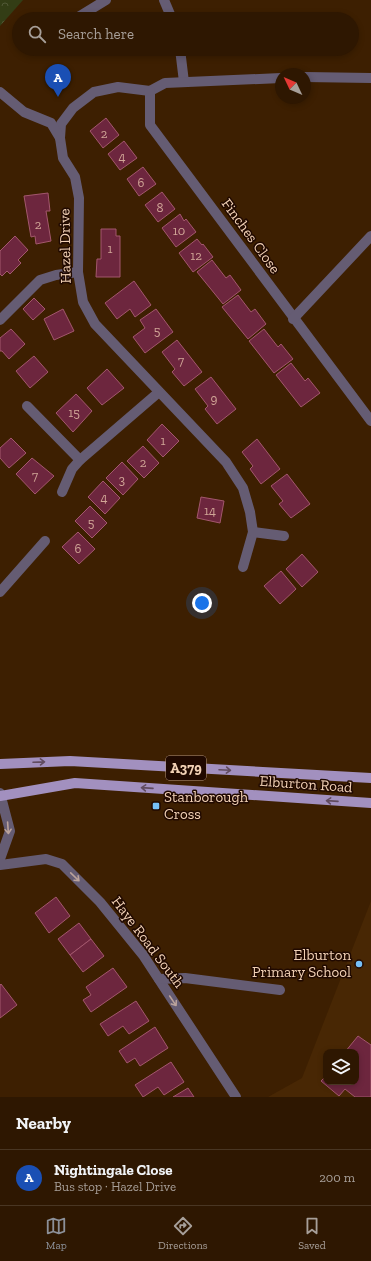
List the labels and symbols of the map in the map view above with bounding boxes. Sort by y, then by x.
pin: A [45,64,71,97]
north arrow [275,68,311,104]
house number: 2 [101,126,108,141]
house number: 4 [118,149,126,164]
house number: 6 [138,175,145,190]
street label: Finches Close [218,195,284,277]
house number: 8 [157,200,164,215]
street label: Hazel Drive [55,208,75,284]
house number: 2 [35,217,42,232]
house number: 10 [173,223,185,238]
house number: 1 [107,241,113,256]
house number: 12 [190,248,202,263]
house number: 5 [154,323,161,338]
house number: 7 [178,353,184,368]
house number: 9 [211,391,218,406]
house number: 15 [68,405,80,420]
house number: 1 [160,433,166,448]
house number: 2 [140,455,147,470]
house number: 7 [32,468,38,483]
house number: 3 [119,472,125,487]
house number: 4 [100,490,108,505]
house number: 14 [204,503,216,518]
house number: 5 [88,515,95,530]
house number: 6 [75,541,82,556]
your location [192,593,212,613]
road number: A379 [166,756,206,780]
one-way arrow [32,759,45,766]
one-way arrow [218,766,231,773]
street label: Elburton Road [259,772,354,796]
one-way arrow [140,784,153,791]
place label: Stanborough Cross [164,788,249,823]
one-way arrow [326,797,339,804]
marker: Stanborough Cross [151,801,161,811]
one-way arrow [5,821,12,834]
one-way arrow [70,872,80,882]
street label: Haye Road South [108,893,189,992]
place label: Elburton Primary School [252,946,351,981]
marker: Elburton Primary School [354,959,364,969]
one-way arrow [169,995,178,1006]

